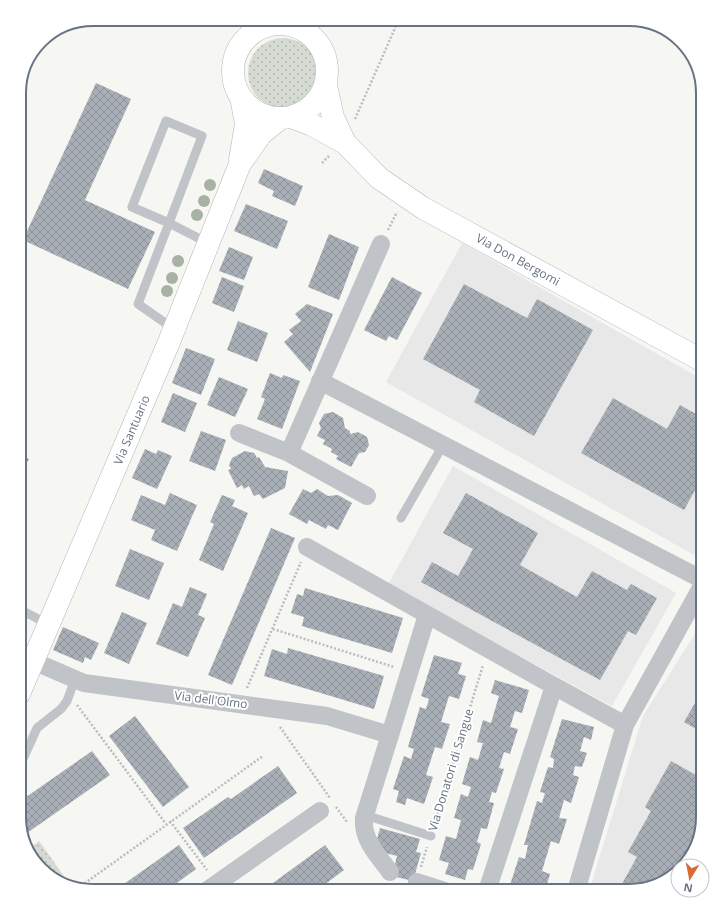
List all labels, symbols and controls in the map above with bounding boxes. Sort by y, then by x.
street label: Via Don Bergomi [473,229,563,290]
street label: Via Santuario [109,392,154,467]
street label: Via dell'Olmo [174,687,249,712]
street label: Via Donatori di Sangue [424,706,477,833]
north arrow [670,858,710,898]
text: N [682,880,694,897]

